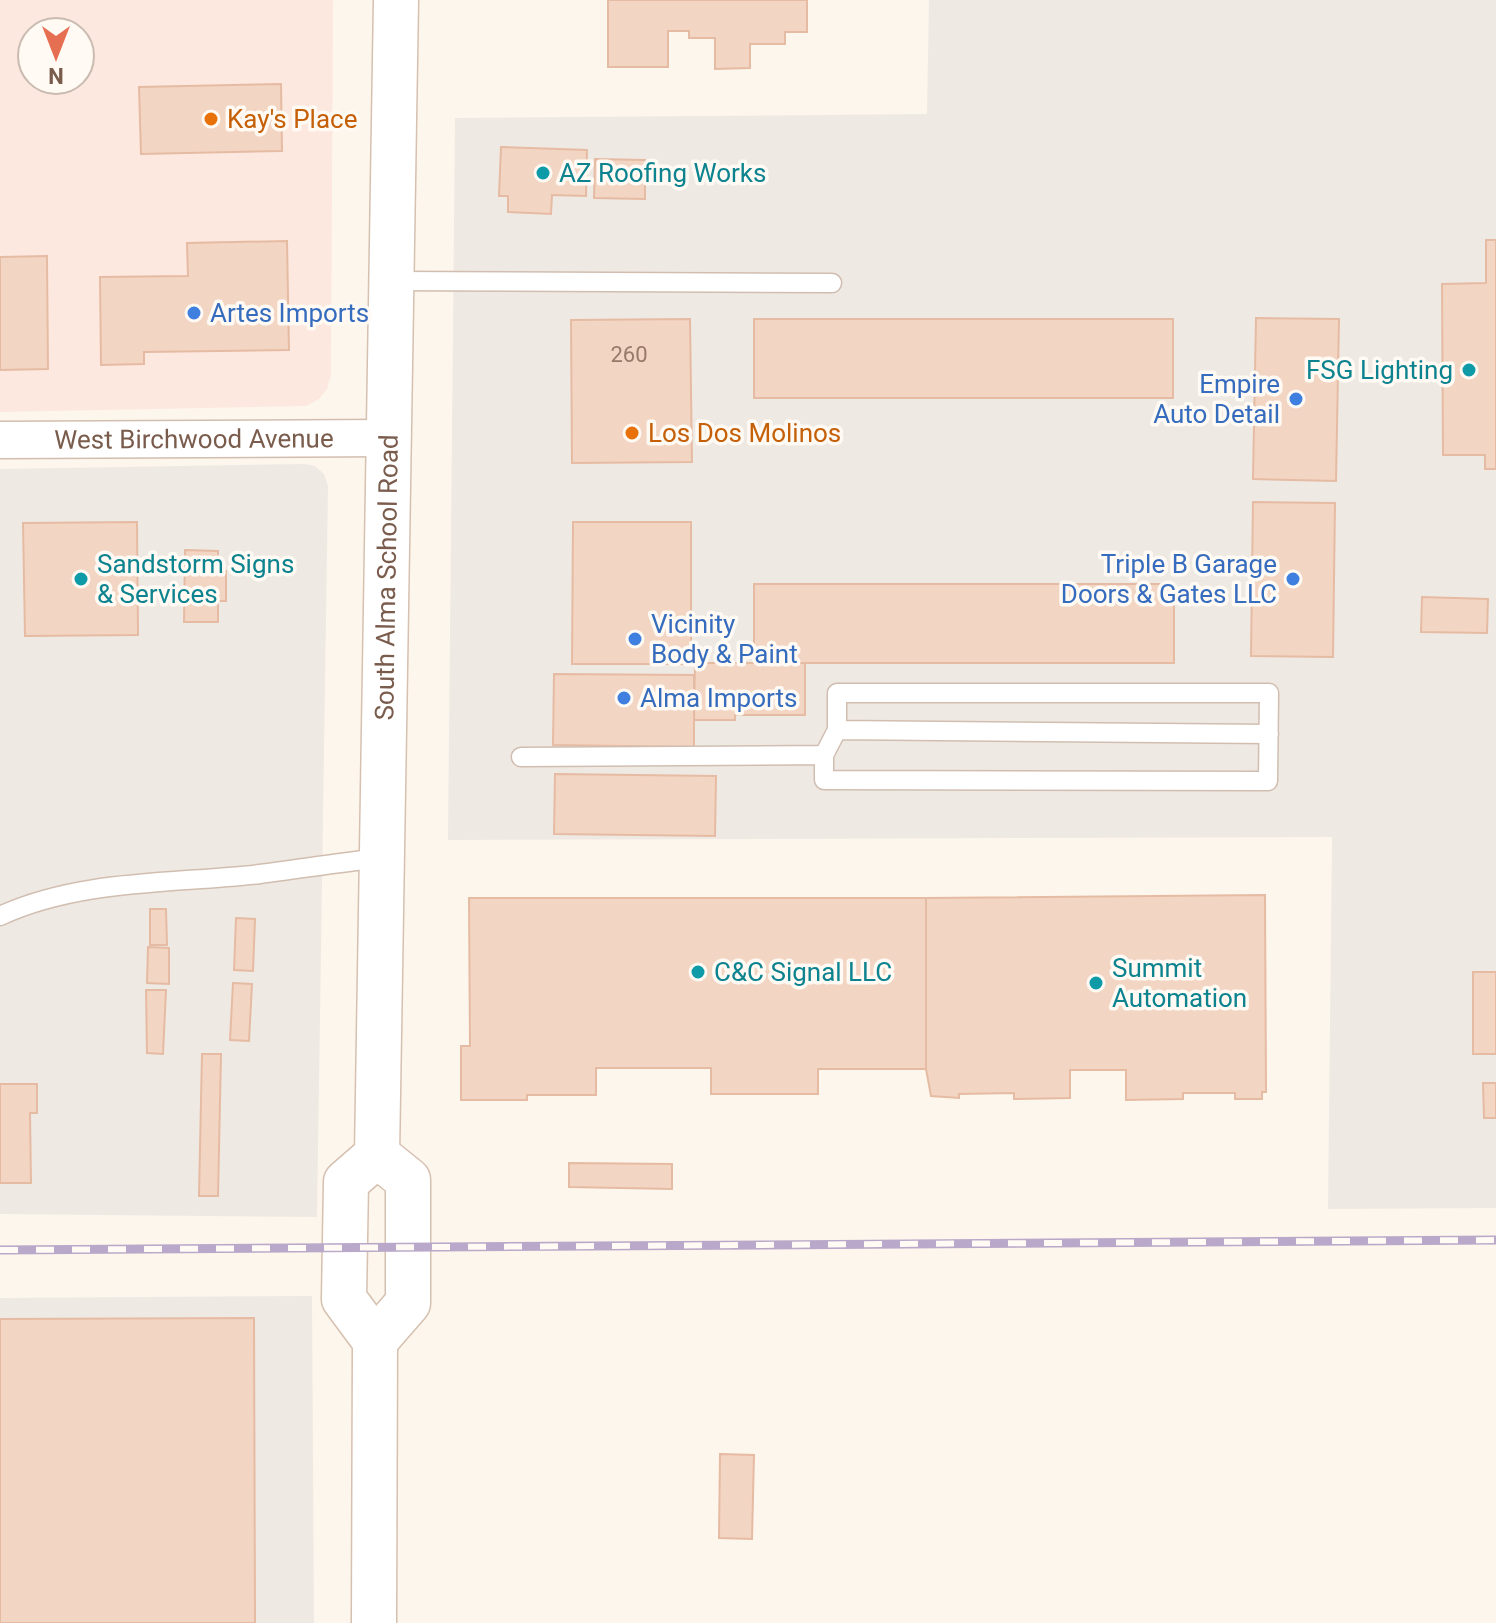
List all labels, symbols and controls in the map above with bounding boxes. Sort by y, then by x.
north arrow [16,16,96,96]
text: N [48,63,64,88]
place label: Kay's Place [227,104,357,134]
marker: Kay's Place [202,110,220,128]
place label: AZ Roofing Works [559,158,766,188]
marker: AZ Roofing Works [534,164,552,182]
place label: Artes Imports [210,298,369,328]
marker: Artes Imports [185,304,203,322]
house number: 260 [610,342,648,367]
place label: FSG Lighting [1306,355,1453,385]
marker: FSG Lighting [1460,361,1478,379]
place label: Empire Auto Detail [1153,369,1280,429]
marker: Empire Auto Detail [1287,390,1305,408]
place label: Los Dos Molinos [648,418,841,448]
street label: West Birchwood Avenue [54,423,334,455]
marker: Los Dos Molinos [623,424,641,442]
street label: South Alma School Road [369,434,404,721]
place label: Sandstorm Signs & Services [97,549,294,609]
place label: Triple B Garage Doors & Gates LLC [1061,549,1277,609]
marker: Sandstorm Signs & Services [72,570,90,588]
marker: Triple B Garage Doors & Gates LLC [1284,570,1302,588]
place label: Vicinity Body & Paint [651,609,798,669]
marker: Vicinity Body & Paint [626,630,644,648]
place label: Alma Imports [640,683,797,713]
marker: Alma Imports [615,689,633,707]
place label: Summit Automation [1112,953,1247,1013]
place label: C&C Signal LLC [714,957,892,987]
marker: C&C Signal LLC [689,963,707,981]
marker: Summit Automation [1087,974,1105,992]

